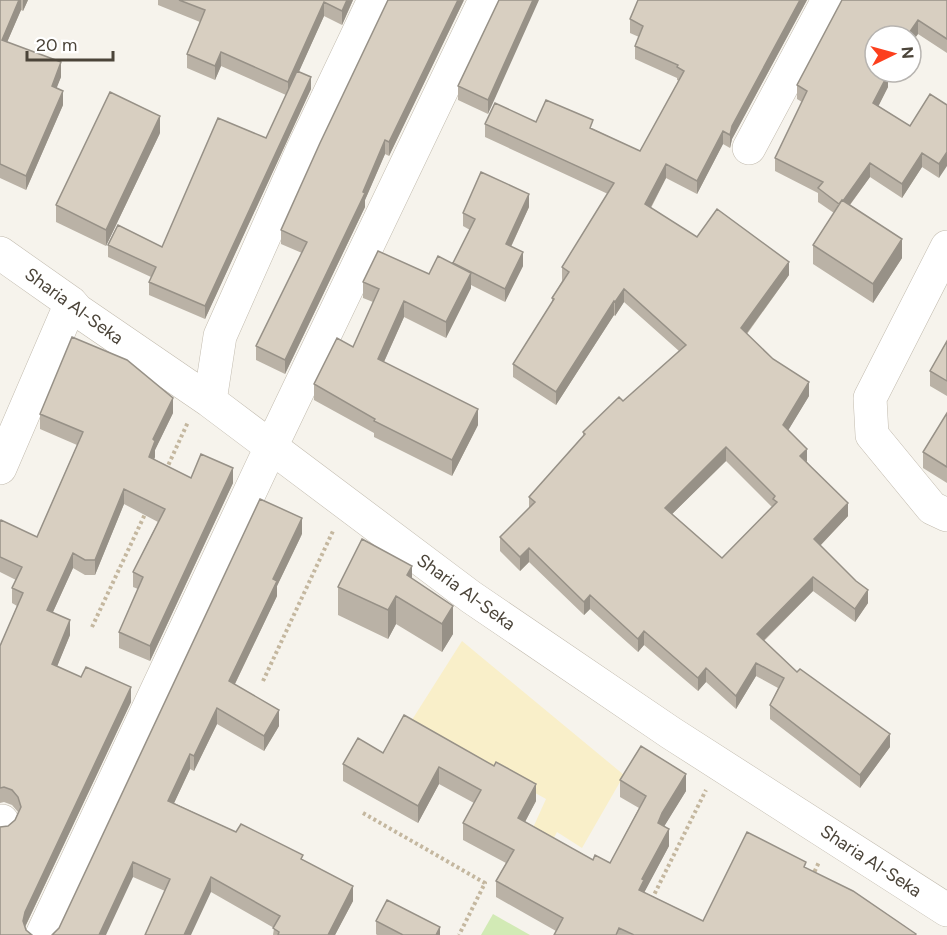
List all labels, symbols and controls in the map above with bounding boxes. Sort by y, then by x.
scale bar [27,24,112,62]
north arrow [863,24,923,84]
text: 20 m [36,34,77,56]
text: N [897,46,917,60]
street label: Sharia Al-Seka [20,263,128,349]
street label: Sharia Al-Seka [412,549,520,635]
street label: Sharia Al-Seka [816,820,926,902]

